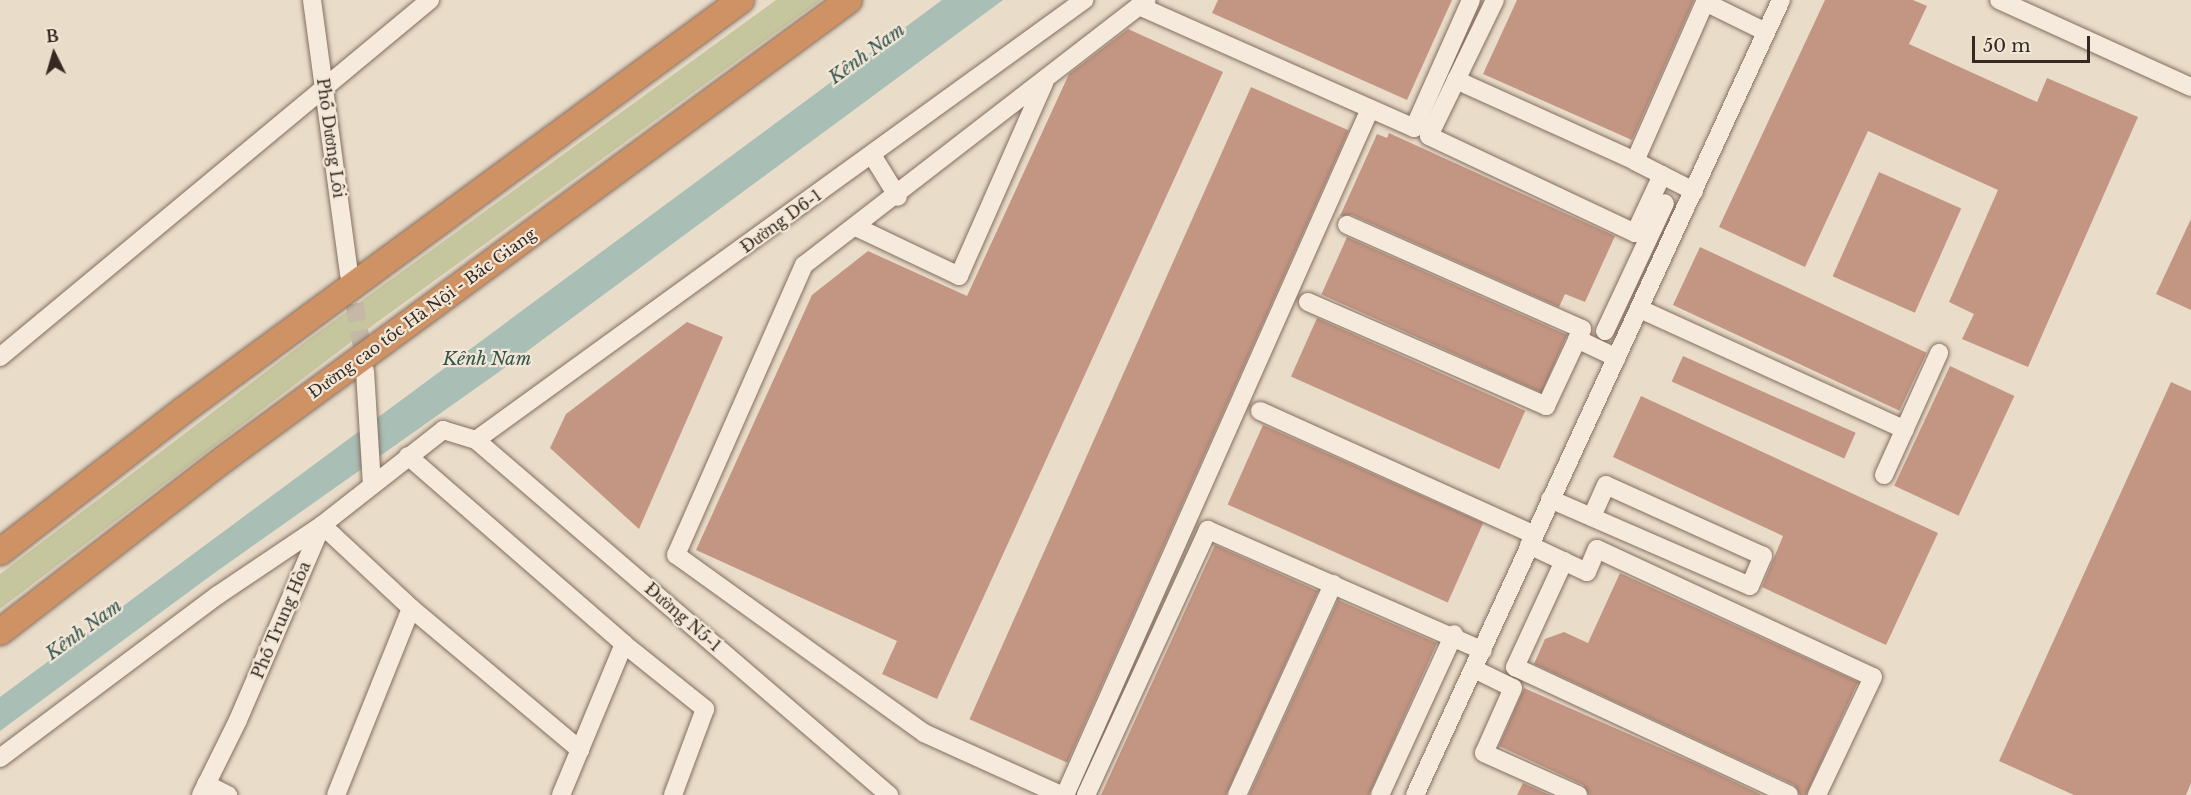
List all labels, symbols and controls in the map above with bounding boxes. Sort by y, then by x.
water label: Kênh Nam [824,19,910,89]
north arrow [24,24,84,84]
scale bar [1975,24,2094,62]
text: B [45,26,60,47]
text: 50 m [1983,35,2031,57]
street label: Phố Dương Lôi [313,77,349,199]
street label: Đường D6-1 [737,185,825,257]
street label: Đường cao tốc Hà Nội - Bắc Giang [304,224,540,402]
water label: Kênh Nam [442,348,532,370]
street label: Phố Trung Hòa [248,558,314,682]
street label: Đường N5-1 [641,579,725,655]
water label: Kênh Nam [41,595,127,665]

